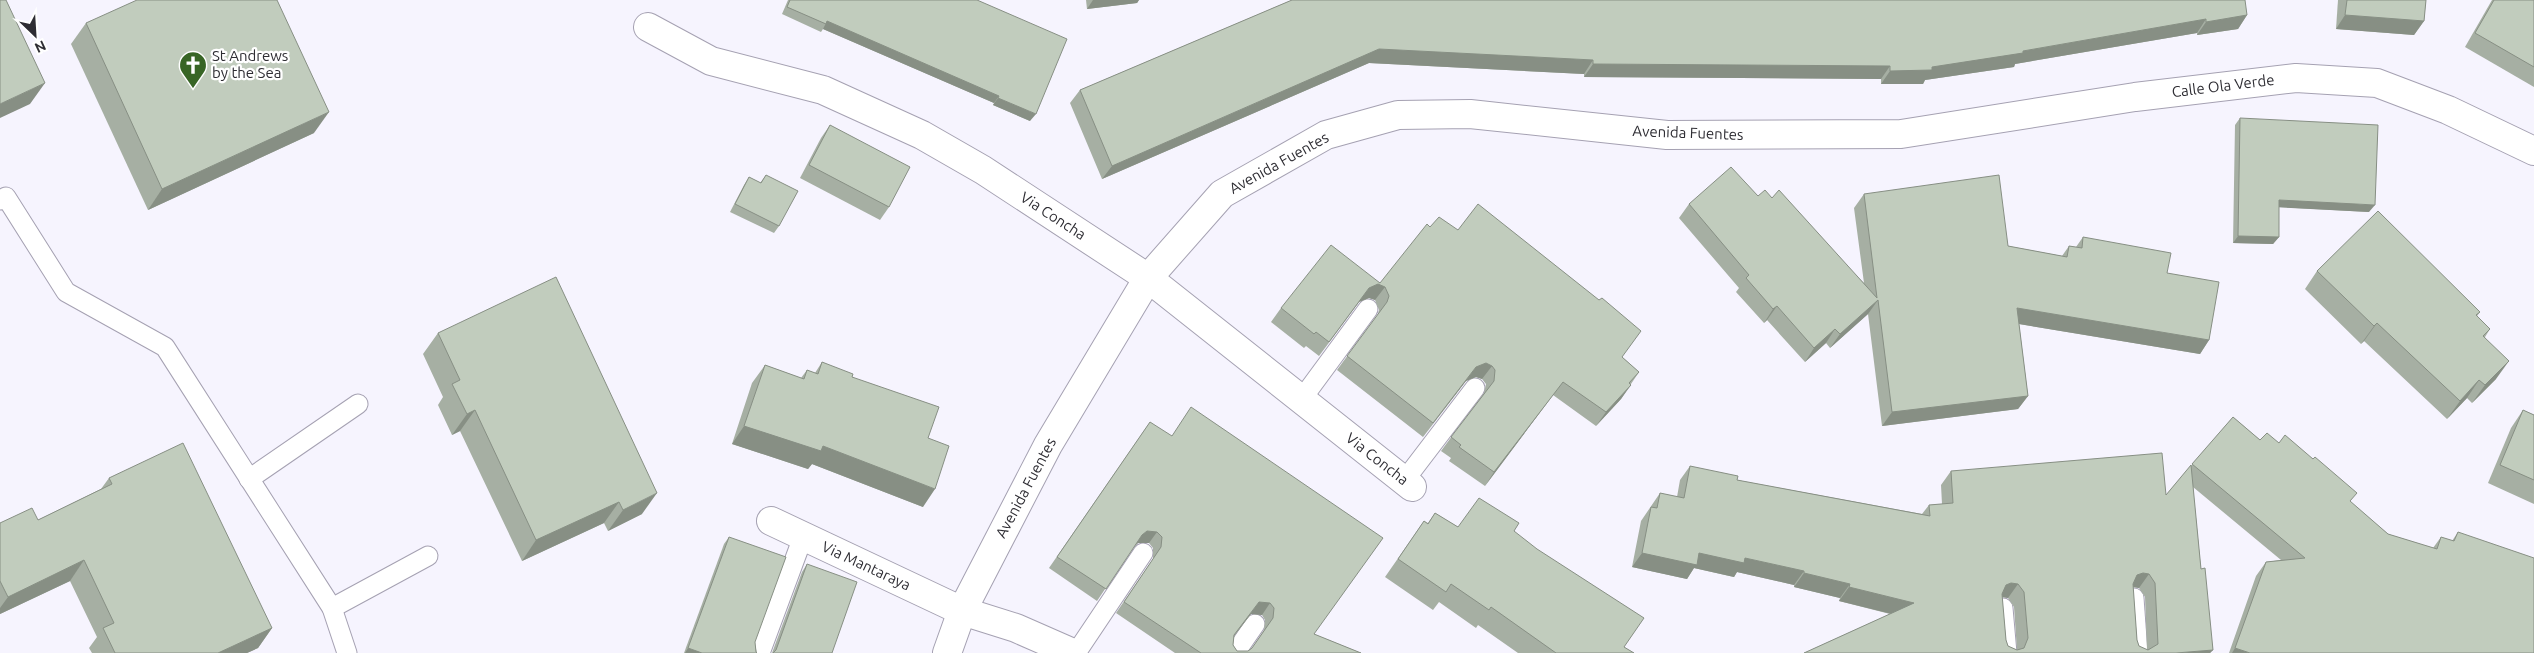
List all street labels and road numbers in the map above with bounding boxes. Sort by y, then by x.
street label: Calle Ola Verde [2171,71,2275,100]
street label: Avenida Fuentes [1632,122,1744,143]
street label: Avenida Fuentes [1226,128,1331,197]
street label: Via Concha [1017,188,1089,243]
street label: Via Concha [1343,429,1412,488]
street label: Avenida Fuentes [992,435,1059,541]
street label: Via Mantaraya [819,538,913,594]

